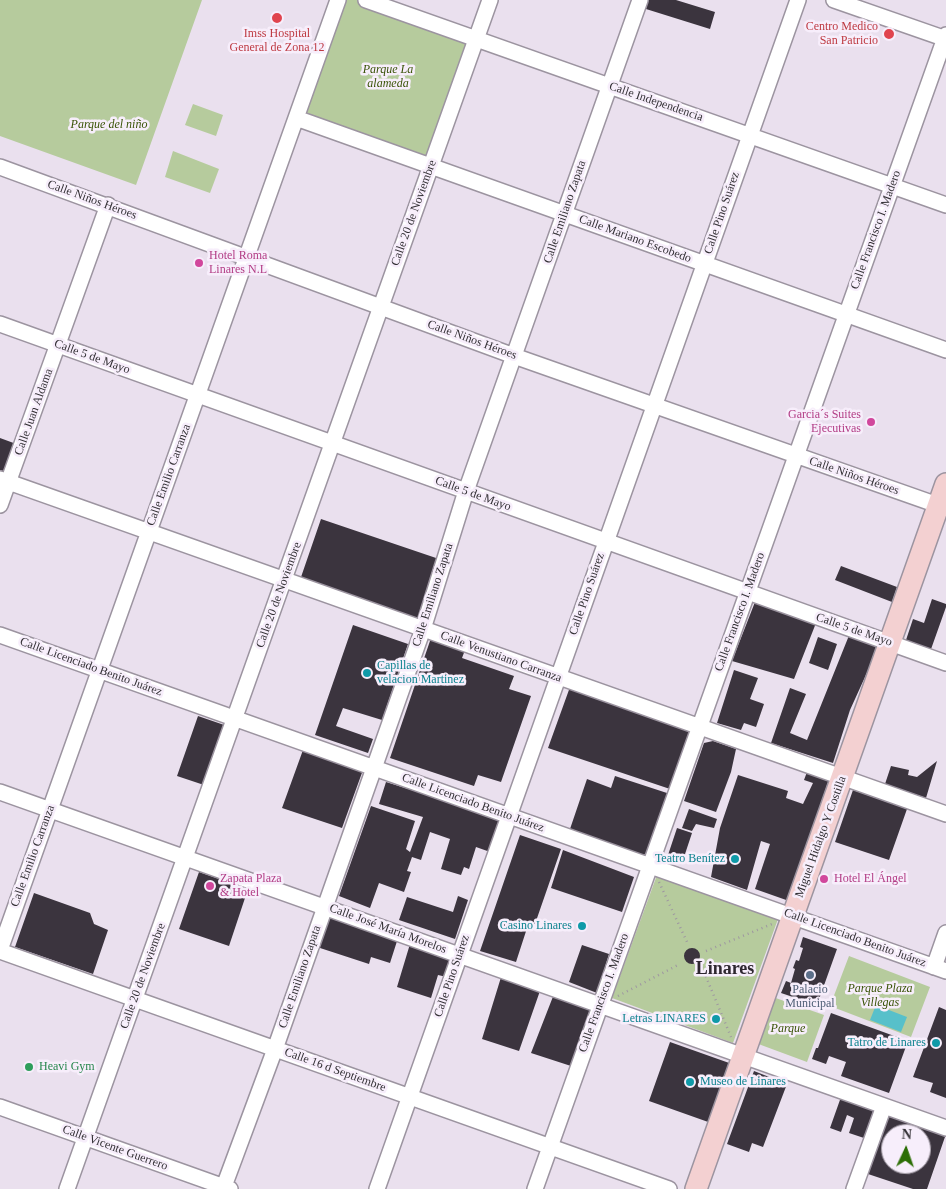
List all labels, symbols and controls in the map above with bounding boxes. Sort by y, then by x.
marker: Imss Hospital General de Zona 12 [270,11,284,25]
place label: Centro Medico San Patricio [806,20,878,48]
place label: Imss Hospital General de Zona 12 [230,27,324,55]
marker: Centro Medico San Patricio [882,27,896,41]
park label: Parque La alameda [363,63,413,91]
street label: Calle Independencia [607,79,705,125]
park label: Parque del niño [71,118,147,132]
street label: Calle 20 de Noviembre [388,158,440,268]
street label: Calle Emiliano Zapata [541,159,589,265]
street label: Calle Francisco I. Madero [848,169,904,291]
street label: Calle Pino Suárez [701,170,743,256]
street label: Calle Niños Héroes [45,177,139,223]
street label: Calle Mariano Escobedo [577,212,693,266]
place label: Hotel Roma Linares N.L [209,249,267,277]
marker: Hotel Roma Linares N.L [193,257,205,269]
street label: Calle Niños Héroes [425,317,519,363]
street label: Calle 5 de Mayo [52,337,132,377]
street label: Calle Juan Aldama [12,367,56,457]
place label: Garcia´s Suites Ejecutivas [788,408,861,436]
marker: Garcia´s Suites Ejecutivas [865,416,877,428]
street label: Calle Emilio Carranza [144,422,194,528]
street label: Calle Niños Héroes [807,454,901,498]
street label: Calle 5 de Mayo [433,474,513,514]
street label: Calle 20 de Noviembre [253,540,305,650]
street label: Calle Emiliano Zapata [409,541,457,649]
street label: Calle Pino Suárez [566,551,608,637]
street label: Calle Francisco I. Madero [712,551,768,673]
street label: Calle 5 de Mayo [814,610,894,650]
street label: Calle Venustiano Carranza [438,628,564,686]
street label: Calle Licenciado Benito Juárez [18,635,164,699]
place label: Capillas de velacion Martinez [377,659,464,687]
marker: Capillas de velacion Martinez [361,667,373,679]
street label: Calle Licenciado Benito Juárez [400,771,546,835]
street label: Miguel Hidalgo Y Costilla [792,774,850,900]
street label: Calle Emilio Carranza [8,803,58,909]
place label: Teatro Benítez [655,852,725,866]
marker: Teatro Benítez [729,853,741,865]
place label: Zapata Plaza & Hotel [220,872,282,900]
place label: Hotel El Ángel [834,872,907,886]
marker: Hotel El Ángel [818,873,830,885]
marker: Zapata Plaza & Hotel [204,880,216,892]
street label: Calle José María Morelos [327,901,449,957]
street label: Calle Licenciado Benito Juárez [782,906,928,970]
place label: Casino Linares [500,919,572,933]
marker: Casino Linares [576,920,588,932]
street label: Calle 20 de Noviembre [117,921,169,1031]
street label: Calle Emiliano Zapata [276,924,324,1030]
street label: Calle Francisco I. Madero [576,932,632,1054]
street label: Calle Pino Suárez [431,933,473,1019]
district label: Linares [696,958,754,980]
marker: Palacio Municipal [804,969,816,981]
park label: Parque Plaza Villegas [847,982,913,1010]
place label: Palacio Municipal [785,983,835,1011]
place label: Letras LINARES [622,1012,706,1026]
marker: Letras LINARES [710,1013,722,1025]
park label: Parque [771,1022,805,1036]
place label: Tatro de Linares [848,1036,926,1050]
marker: Tatro de Linares [930,1037,942,1049]
street label: Calle 16 d Septiembre [282,1045,388,1095]
place label: Heavi Gym [39,1060,95,1074]
marker: Heavi Gym [23,1061,35,1073]
place label: Museo de Linares [700,1075,786,1089]
marker: Museo de Linares [684,1076,696,1088]
street label: Calle Vicente Guerrero [60,1122,170,1174]
north arrow [881,1124,931,1174]
text: N [901,1127,912,1142]

